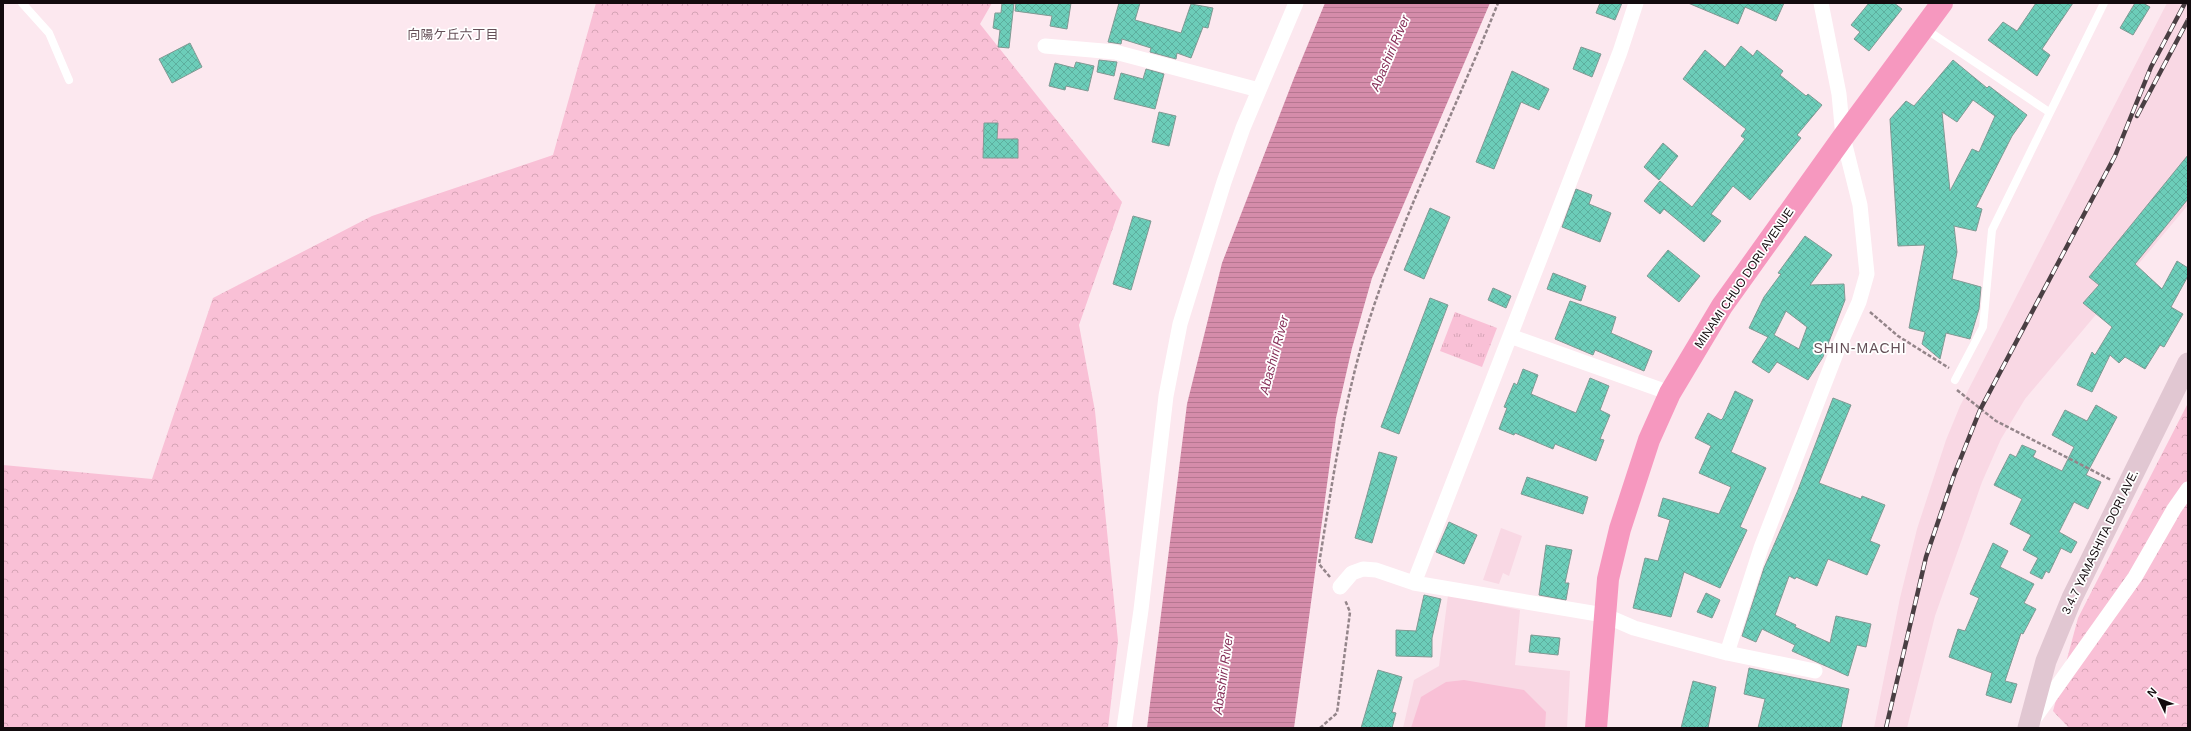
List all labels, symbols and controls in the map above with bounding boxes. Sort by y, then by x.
water label: Abashiri River [1367,12,1413,94]
district label: 向陽ケ丘六丁目 [407,27,499,42]
street label: MINAMI CHUO DORI AVENUE [1692,205,1796,351]
water label: Abashiri River [1256,313,1292,397]
district label: SHIN-MACHI [1813,340,1907,356]
street label: 3.4.7 YAMASHITA DORI AVE. [2059,467,2141,617]
water label: Abashiri River [1210,632,1236,716]
north arrow [2139,679,2179,719]
text: N [2145,685,2159,699]

